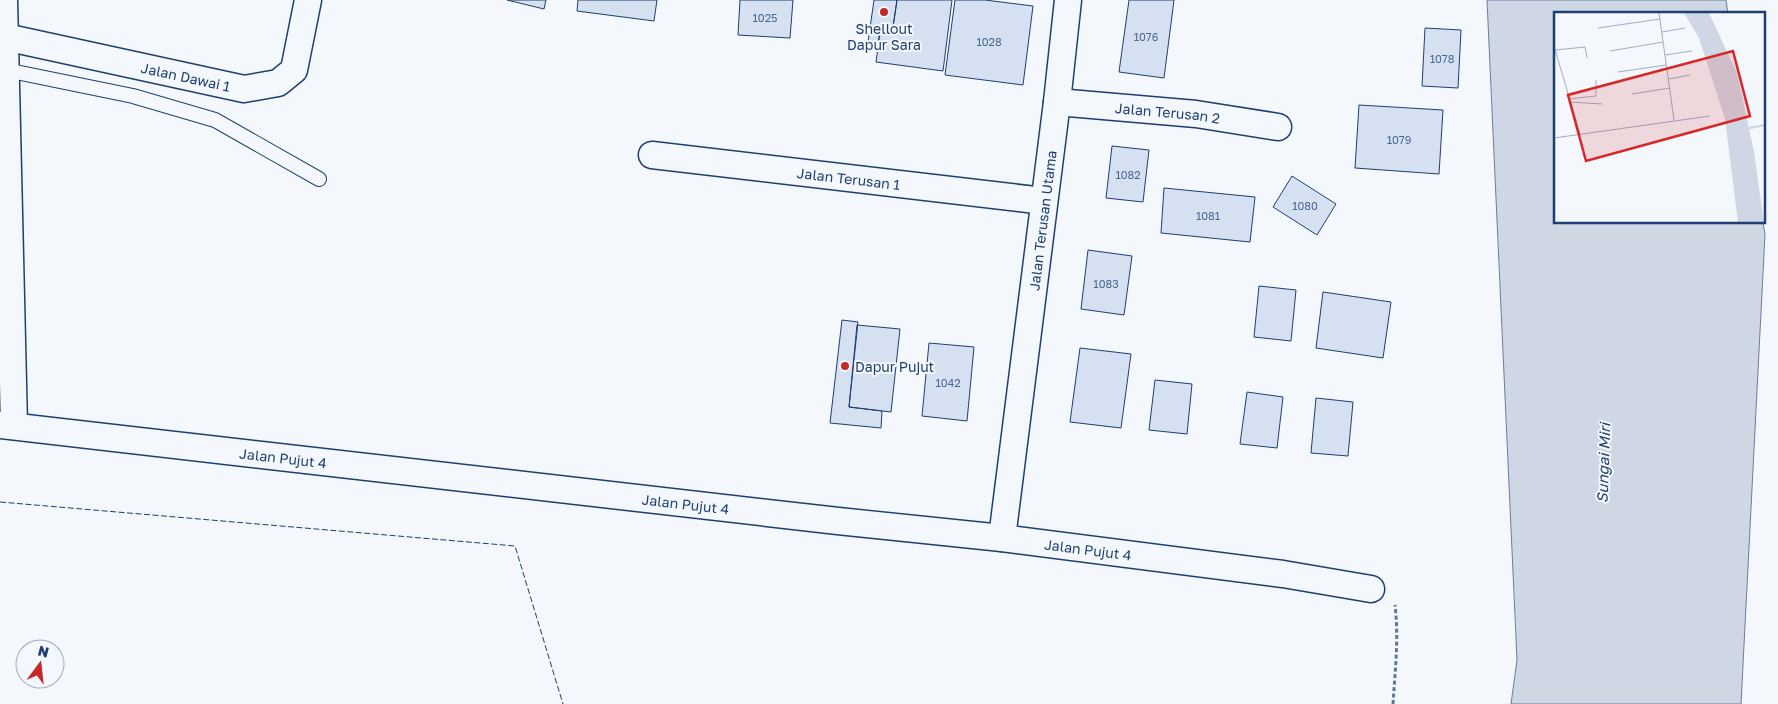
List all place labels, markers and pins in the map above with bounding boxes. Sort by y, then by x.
marker: Shellout Dapur Sara [878,6,890,18]
place label: Shellout Dapur Sara [847,20,921,53]
place label: Dapur Pujut [855,358,934,375]
marker: Dapur Pujut [839,360,851,372]

